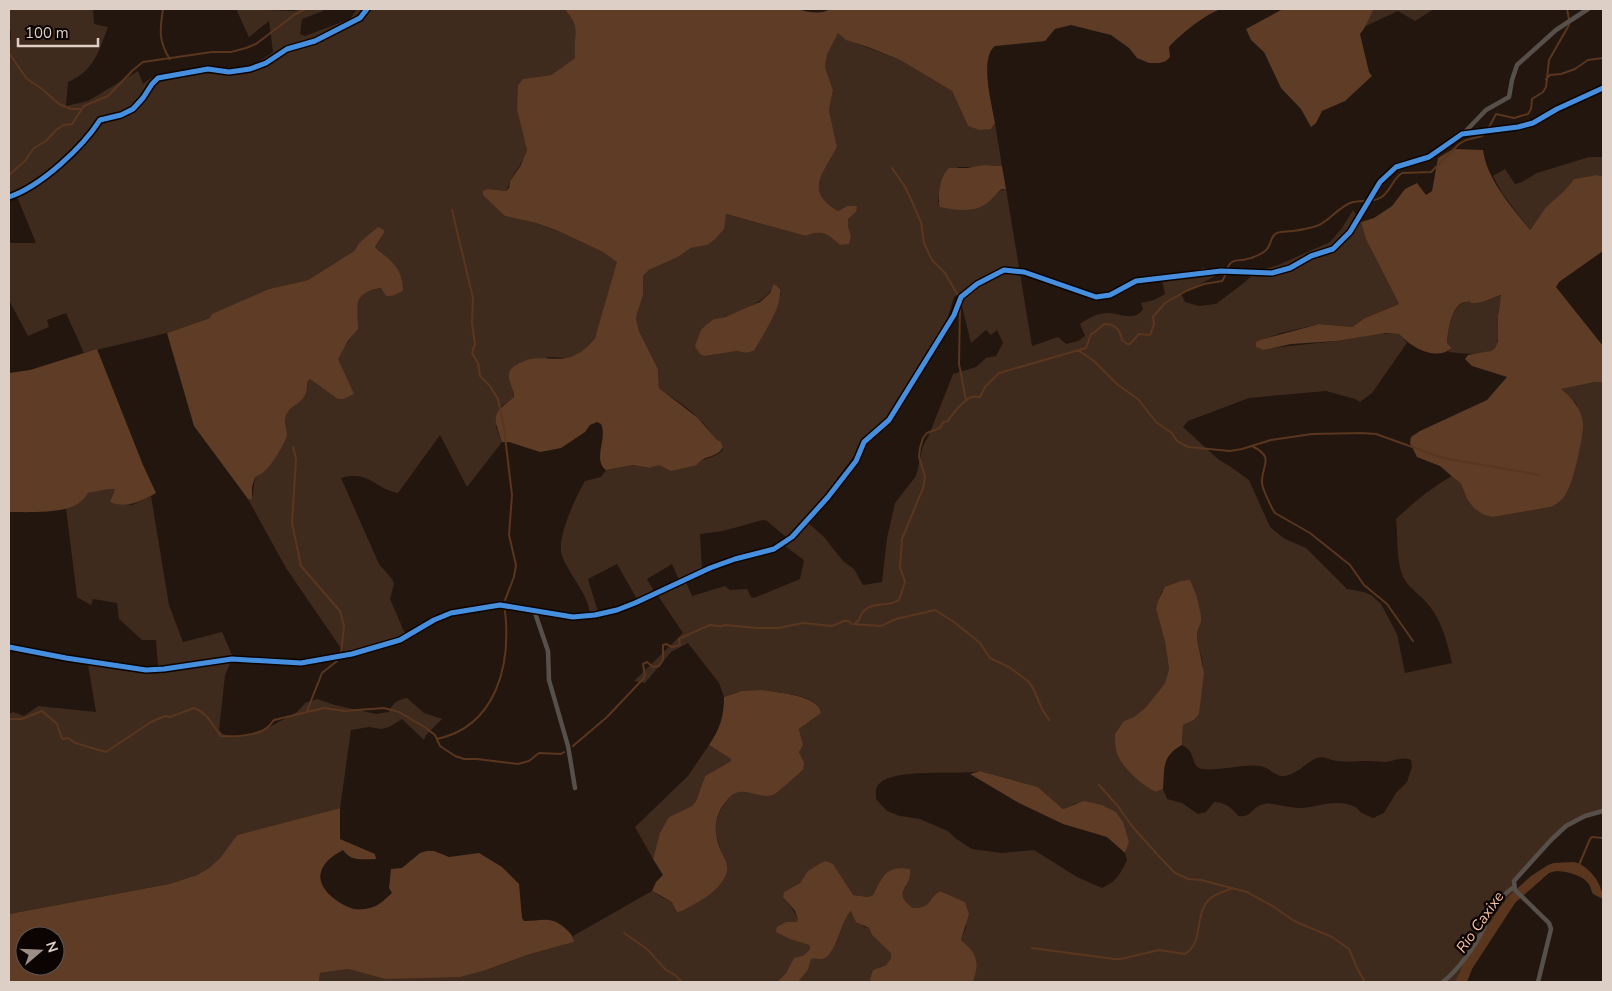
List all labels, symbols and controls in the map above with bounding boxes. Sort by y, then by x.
scale bar [18,15,98,47]
text: 100 m [25,23,69,43]
water label: Rio Caxixe [1452,887,1508,957]
north arrow [15,926,65,976]
text: N [41,939,63,955]

